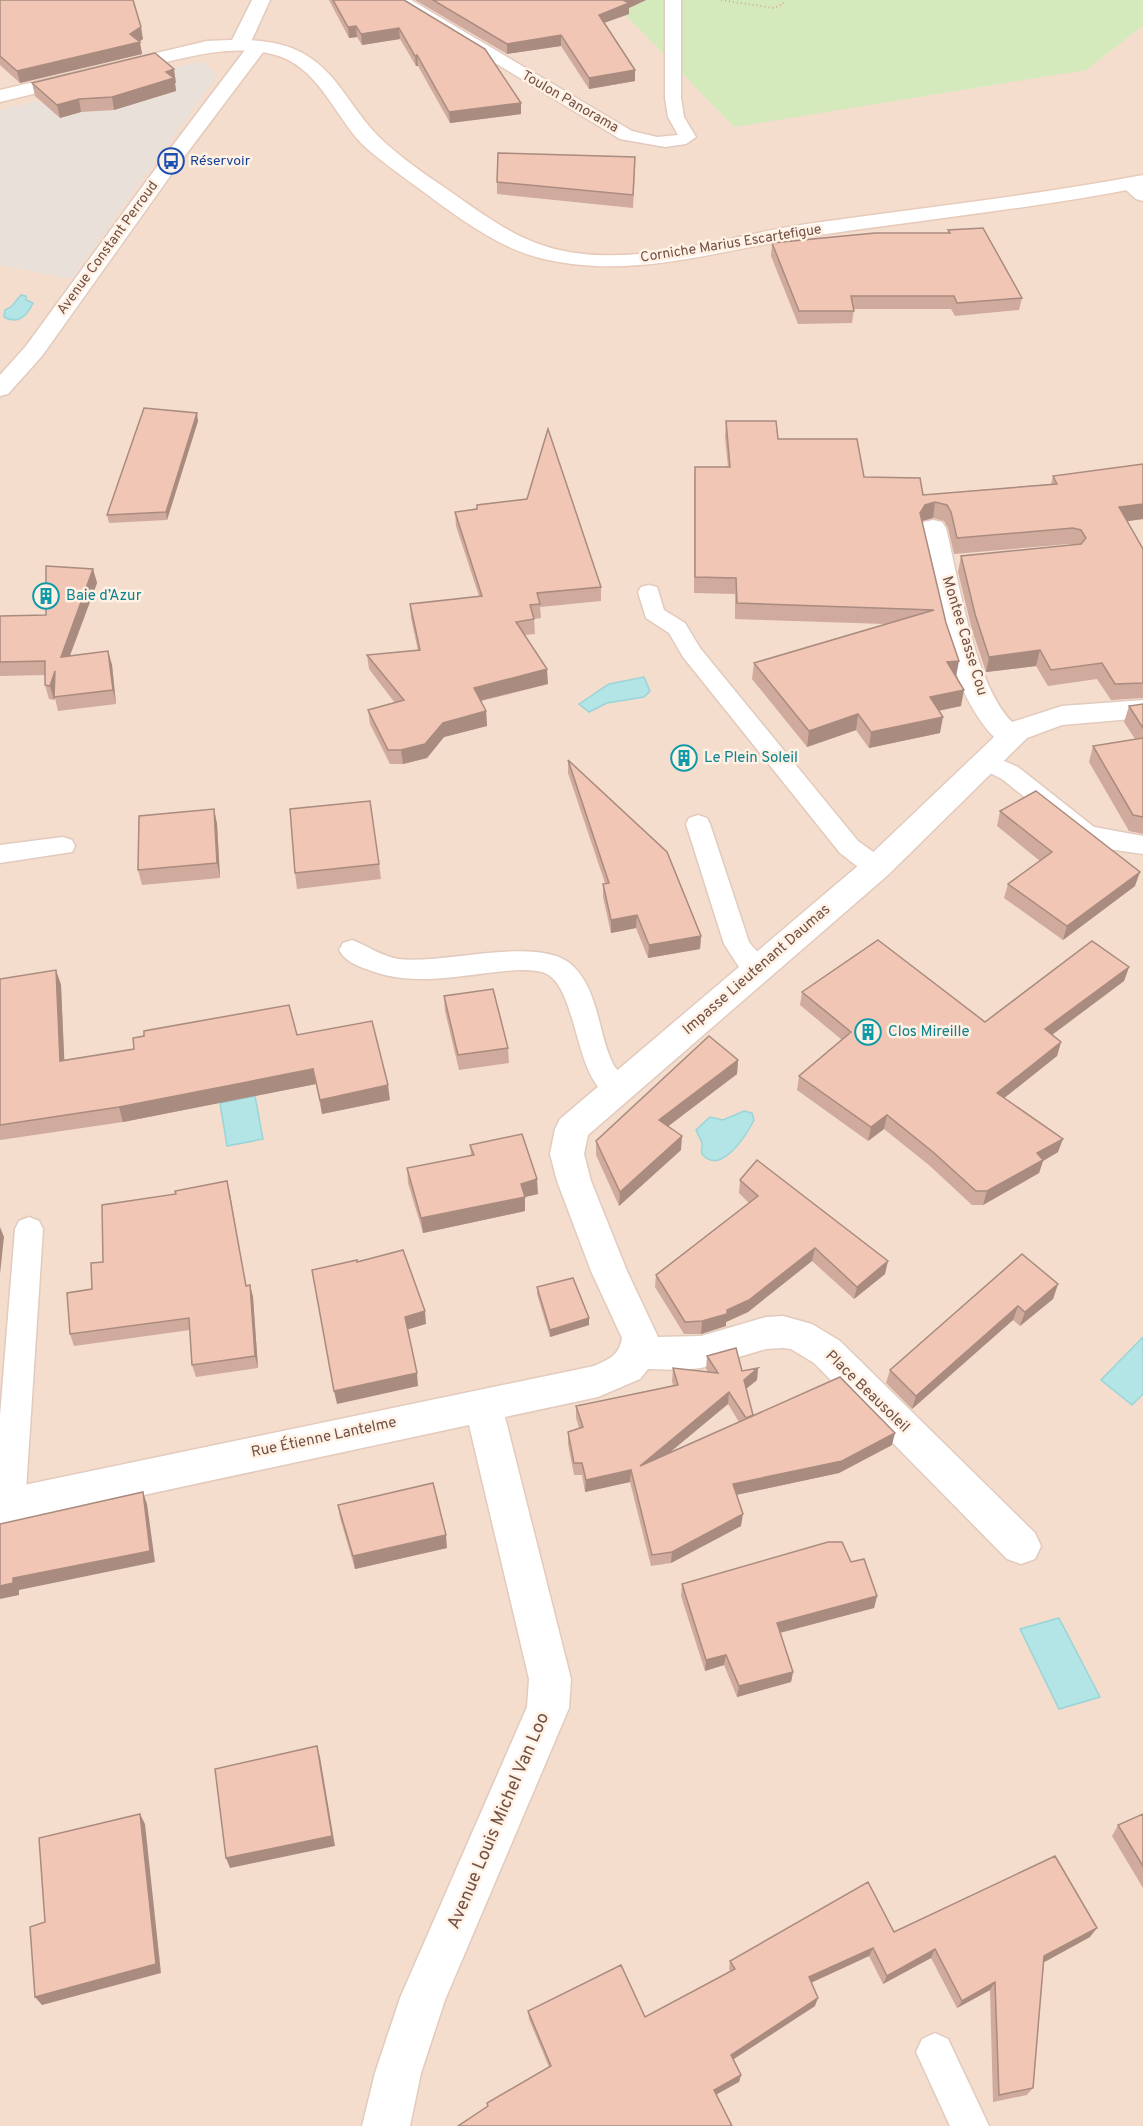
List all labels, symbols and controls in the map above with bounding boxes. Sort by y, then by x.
street label: Toulon Panorama [519,67,621,137]
bus stop icon: Réservoir [156,146,186,176]
place label: Réservoir [190,153,251,170]
street label: Avenue Constant Perroud [54,178,162,318]
street label: Corniche Marius Escartefigue [639,221,823,267]
street label: Montee Casse Cou [937,574,991,698]
building icon: Baie d’Azur [31,581,61,611]
place label: Baie d’Azur [66,587,142,606]
building icon: Le Plein Soleil [669,743,699,773]
place label: Le Plein Soleil [704,749,798,768]
street label: Impasse Lieutenant Daumas [679,901,835,1039]
building icon: Clos Mireille [853,1017,883,1047]
place label: Clos Mireille [888,1023,970,1042]
street label: Place Beausoleil [821,1347,913,1437]
street label: Rue Étienne Lantelme [249,1412,398,1463]
street label: Avenue Louis Michel Van Loo [443,1709,555,1933]

